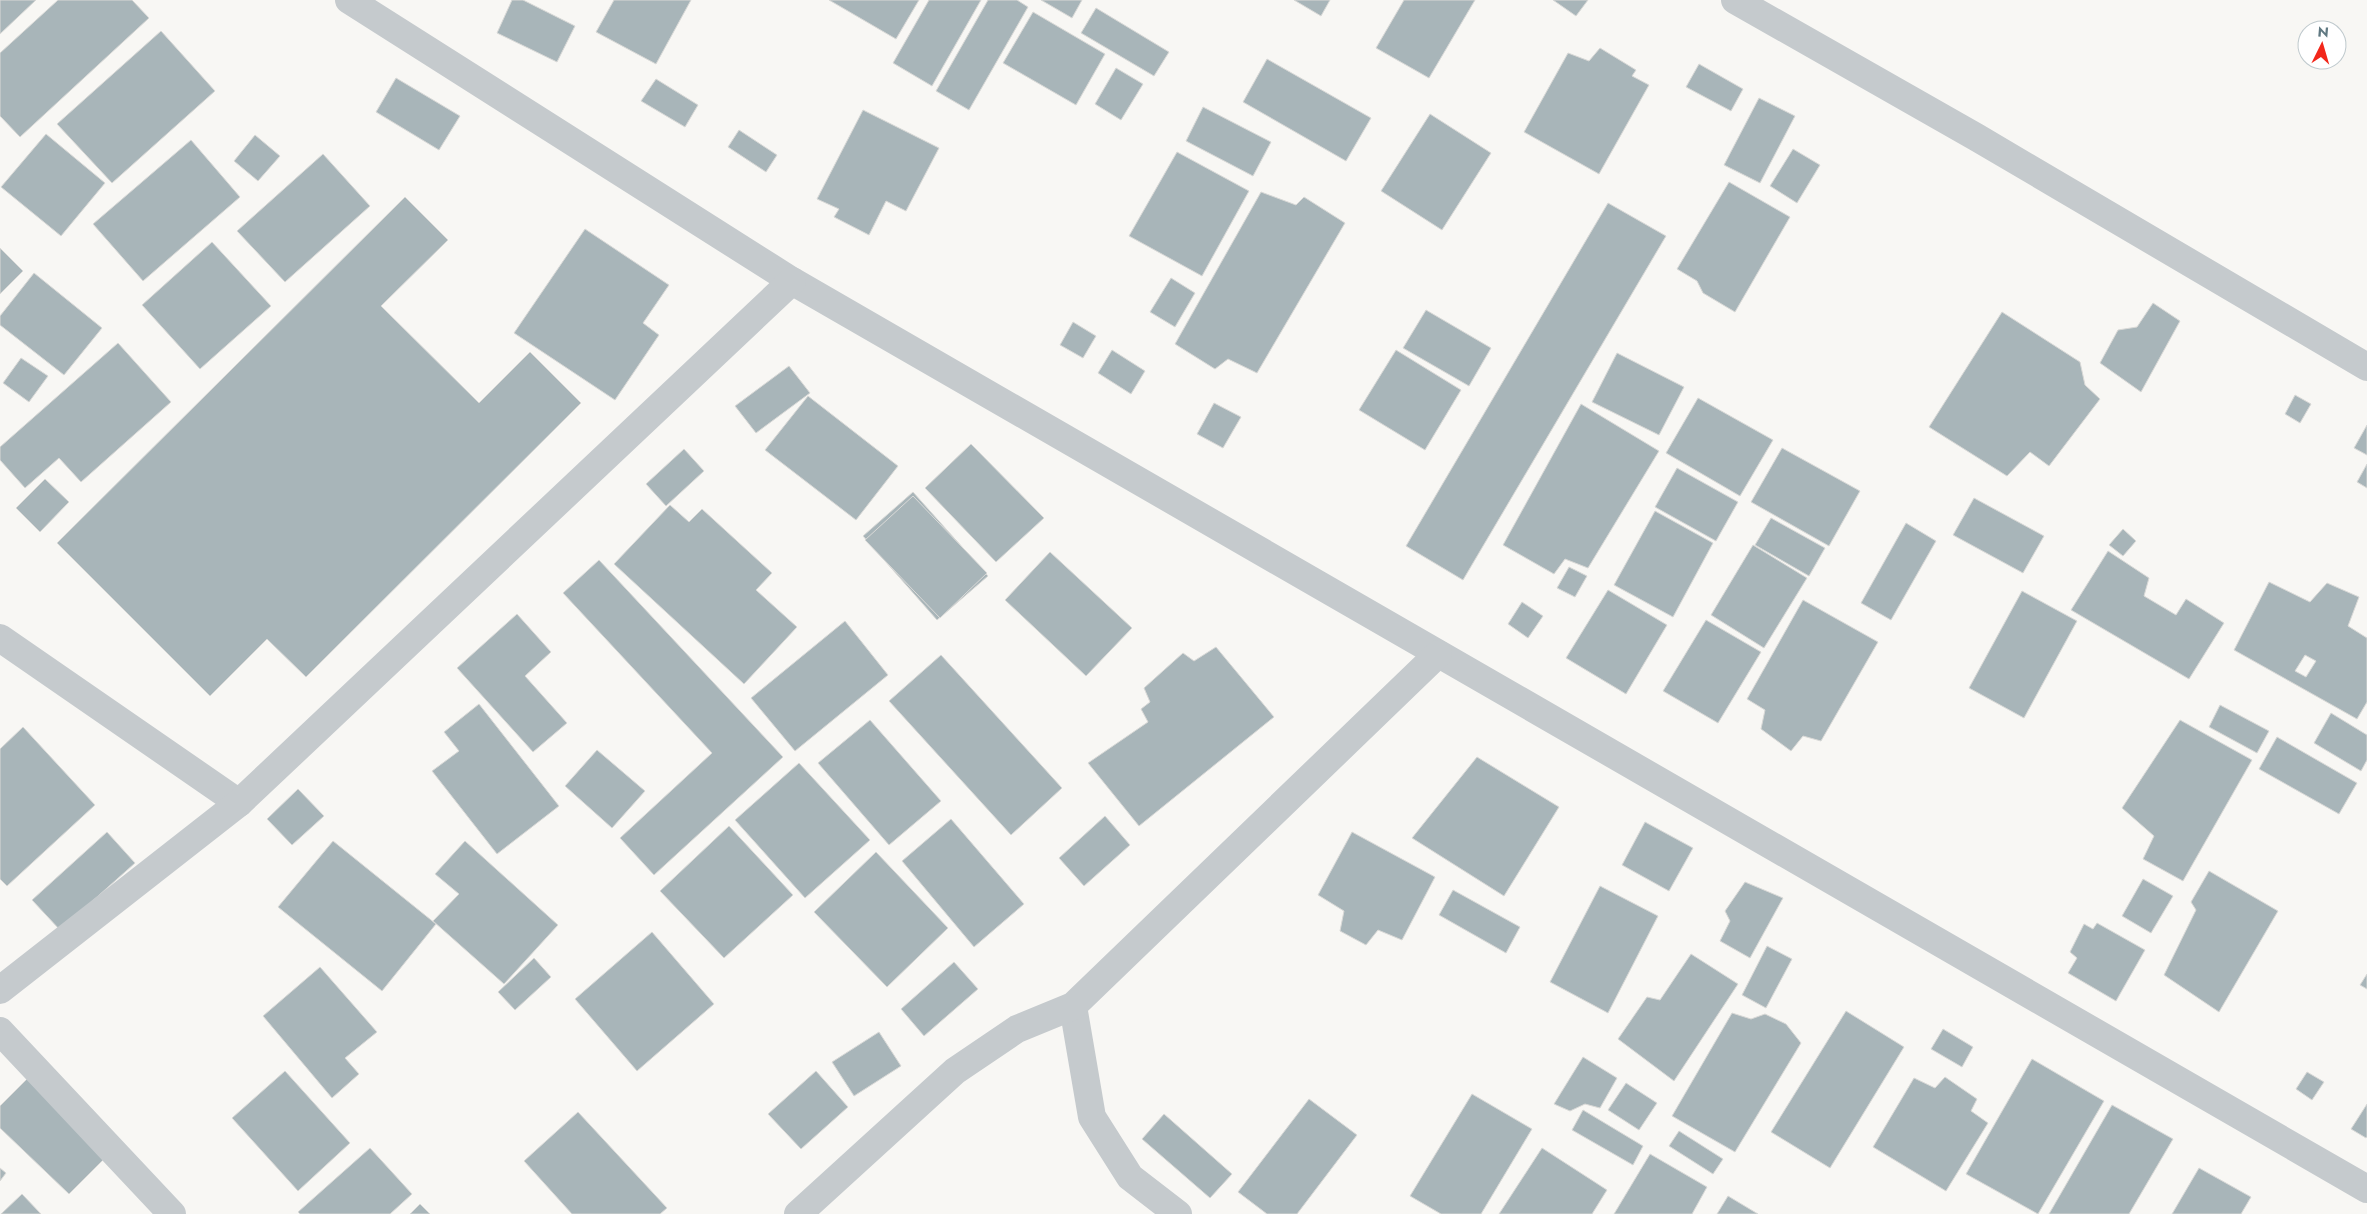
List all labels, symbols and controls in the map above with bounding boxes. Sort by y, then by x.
north arrow [2297,20,2347,70]
text: N [2317,22,2330,42]

